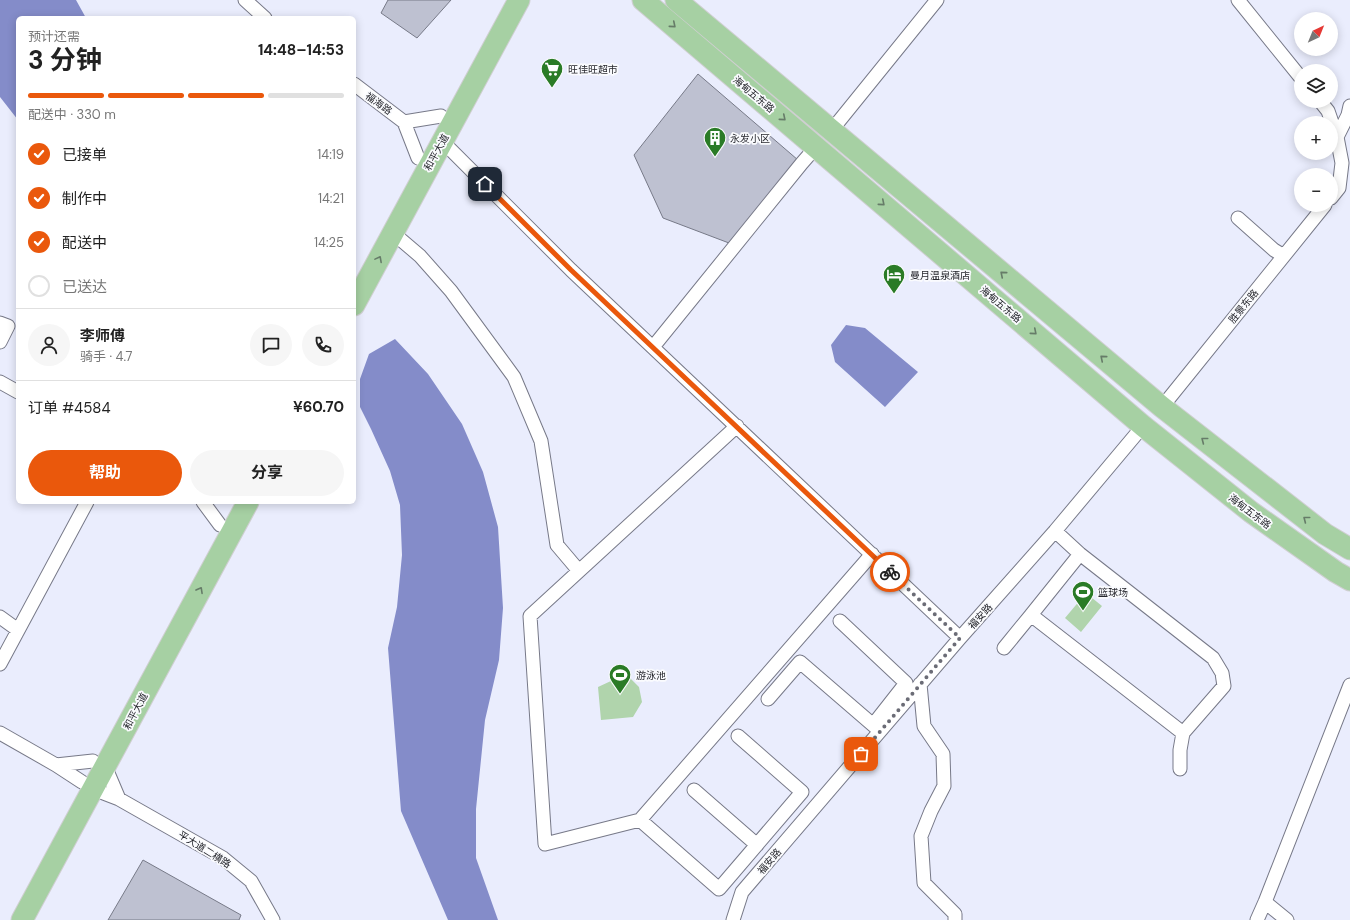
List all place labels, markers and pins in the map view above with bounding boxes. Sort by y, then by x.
supermarket icon: 旺佳旺超市 [539,56,565,89]
place label: 旺佳旺超市 [568,63,618,76]
building icon: 永发小区 [702,125,728,158]
place label: 永发小区 [730,132,770,145]
pin [468,167,502,201]
hotel icon: 曼月温泉酒店 [881,262,907,295]
place label: 曼月温泉酒店 [910,269,970,282]
sports icon: 篮球场 [1070,579,1096,612]
place label: 篮球场 [1098,586,1128,599]
sports icon: 游泳池 [607,662,633,695]
place label: 游泳池 [636,669,666,682]
pin [844,737,878,771]

